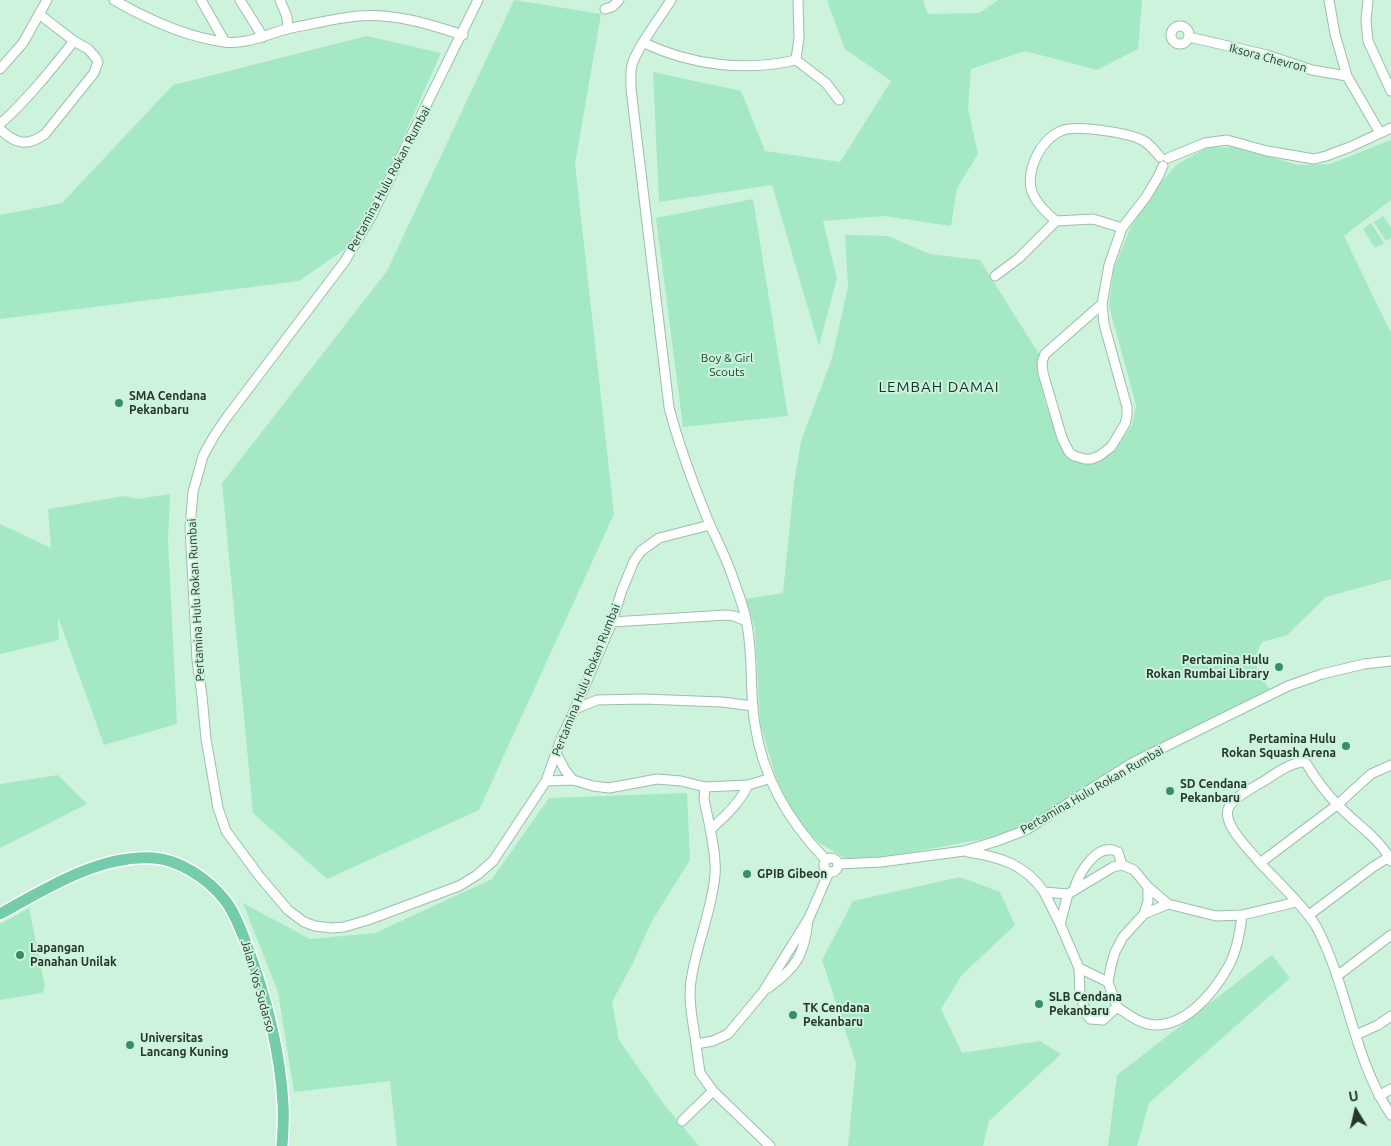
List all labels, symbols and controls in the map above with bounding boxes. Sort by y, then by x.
street label: Iksora Chevron [1228,41,1308,75]
street label: Pertamina Hulu Rokan Rumbai [344,104,434,254]
park label: Boy & Girl Scouts [701,351,753,379]
district label: LEMBAH DAMAI [877,378,1001,396]
place label: SMA Cendana Pekanbaru [129,389,207,417]
marker: SMA Cendana Pekanbaru [113,397,125,409]
street label: Pertamina Hulu Rokan Rumbai [185,518,207,682]
street label: Pertamina Hulu Rokan Rumbai [549,602,623,758]
place label: Pertamina Hulu Rokan Rumbai Library [1146,653,1269,681]
marker: Pertamina Hulu Rokan Rumbai Library [1273,661,1285,673]
place label: Pertamina Hulu Rokan Squash Arena [1221,732,1336,760]
marker: Pertamina Hulu Rokan Squash Arena [1340,740,1352,752]
street label: Pertamina Hulu Rokan Rumbai [1018,743,1166,837]
place label: SD Cendana Pekanbaru [1180,777,1247,805]
marker: SD Cendana Pekanbaru [1164,785,1176,797]
place label: GPIB Gibeon [757,867,827,881]
marker: GPIB Gibeon [741,868,753,880]
street label: Jalan Yos Sudarso [238,938,278,1034]
place label: Lapangan Panahan Unilak [30,941,117,969]
marker: Lapangan Panahan Unilak [14,949,26,961]
place label: SLB Cendana Pekanbaru [1049,990,1122,1018]
marker: SLB Cendana Pekanbaru [1033,998,1045,1010]
place label: TK Cendana Pekanbaru [803,1001,870,1029]
marker: TK Cendana Pekanbaru [787,1009,799,1021]
place label: Universitas Lancang Kuning [140,1031,228,1059]
marker: Universitas Lancang Kuning [124,1039,136,1051]
north arrow [1331,1086,1381,1136]
text: U [1348,1088,1360,1105]

